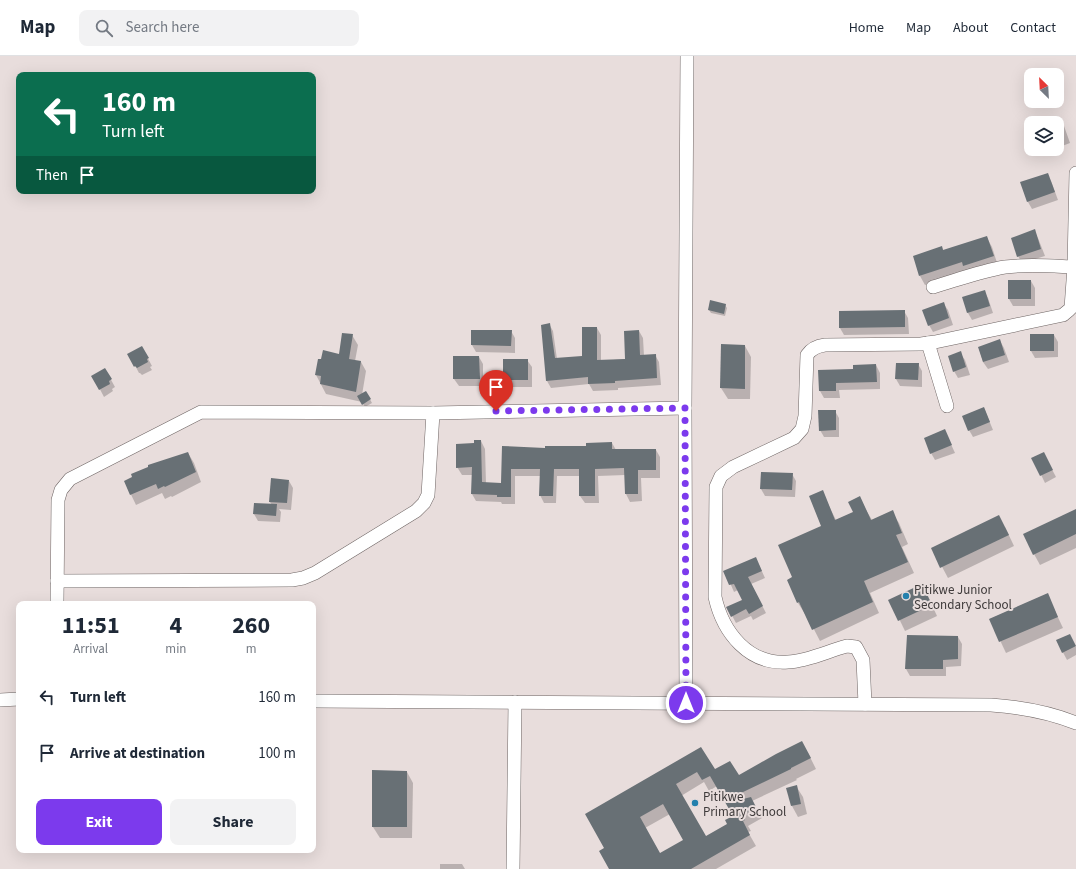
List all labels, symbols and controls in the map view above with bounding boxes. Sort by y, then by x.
search box [79,10,359,46]
text: Map [20,14,55,41]
icon: search [93,17,115,39]
text: Search here [125,17,199,38]
text: Home [849,18,884,38]
text: Map [906,18,931,38]
text: About [953,18,988,38]
text: Contact [1010,18,1056,38]
north arrow [1024,68,1064,108]
map controls [1024,68,1064,156]
text: 160 m [102,82,176,122]
icon: left [36,88,88,140]
button: layers [1024,116,1064,156]
text: Turn left [102,119,164,144]
icon: arrive [76,164,98,186]
text: Then [36,165,68,186]
pin [479,370,513,411]
icon: arrive [485,376,507,398]
place label: Pitikwe Junior Secondary School [914,581,1012,614]
marker: Pitikwe Junior Secondary School [901,591,911,601]
text: 11:51 [62,608,120,643]
text: 4 [170,608,182,643]
text: 260 [232,608,270,643]
text: Arrival [73,640,108,658]
text: min [165,640,186,658]
text: m [246,640,257,658]
position arrow [665,682,707,724]
icon: left [36,686,58,708]
text: Turn left [70,687,126,708]
text: 160 m [258,687,296,708]
icon: arrive [36,742,58,764]
text: Arrive at destination [70,743,205,764]
text: 100 m [258,743,296,764]
place label: Pitikwe Primary School [703,788,786,821]
marker: Pitikwe Primary School [690,798,700,808]
button: Exit [36,799,162,845]
button: Share [170,799,296,845]

